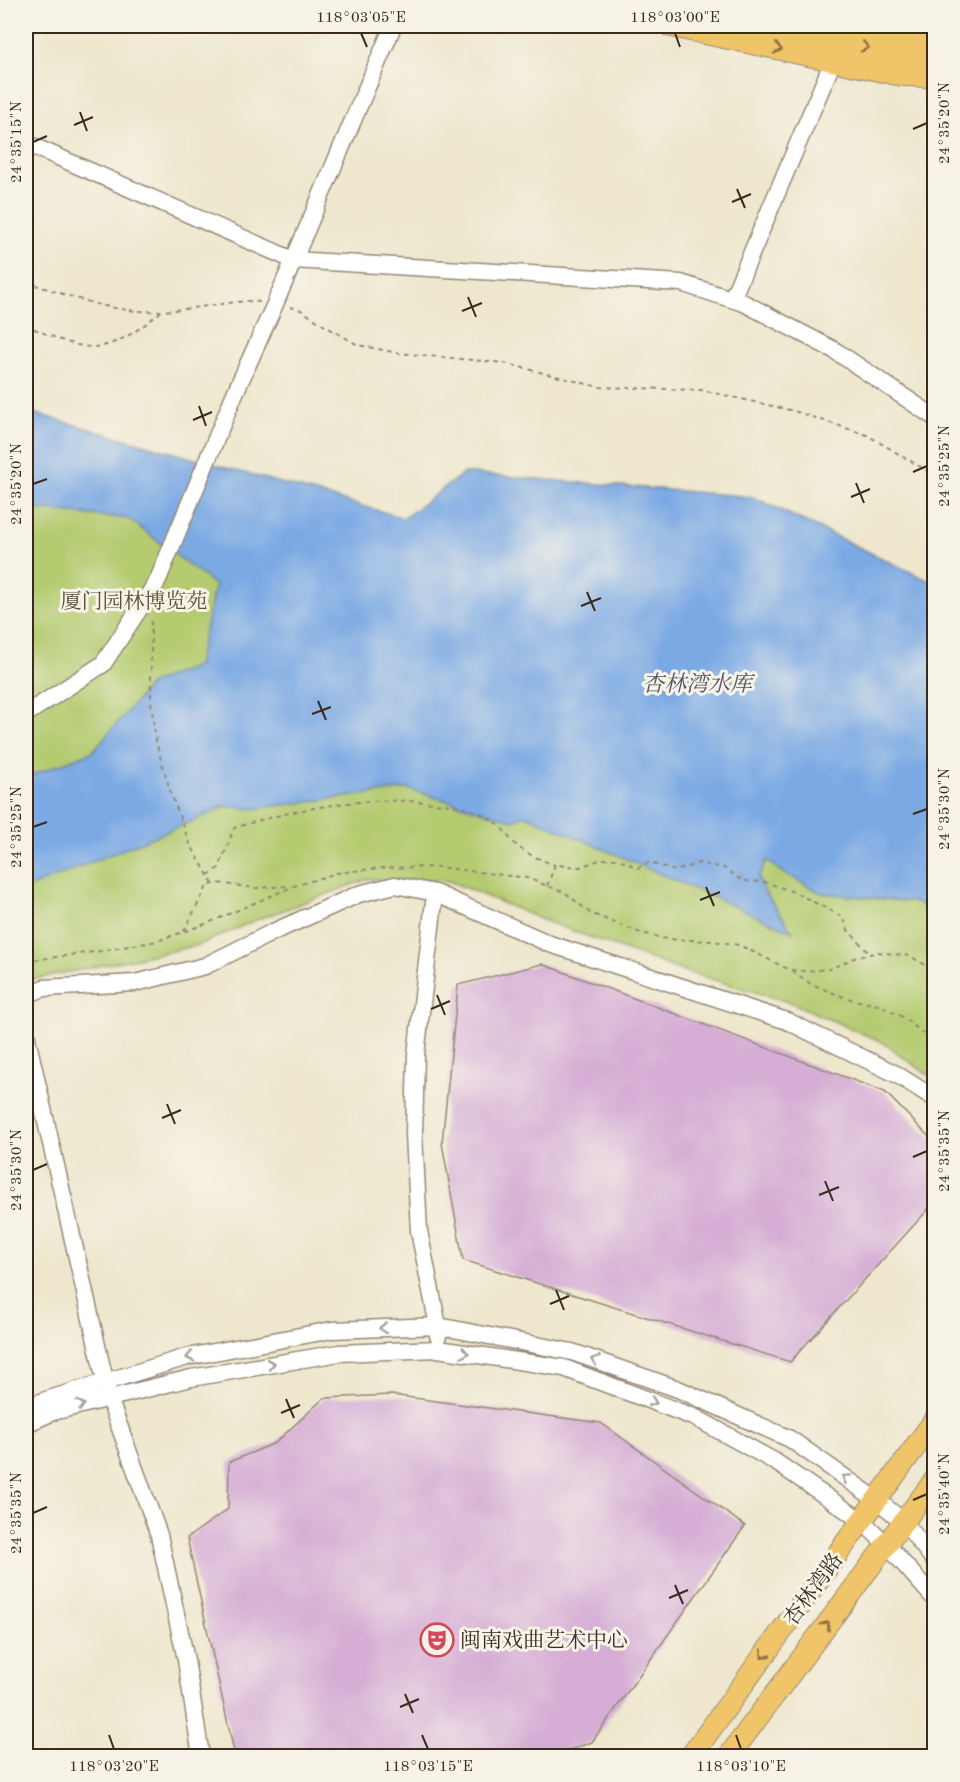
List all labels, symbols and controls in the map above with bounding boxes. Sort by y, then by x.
text: 118°03'05"E [316,11,406,26]
text: 118°03'00"E [630,11,720,26]
one-way arrow [860,40,870,53]
one-way arrow [773,42,783,55]
text: 24°35'20"N [938,82,953,164]
text: 24°35'15"N [10,101,25,183]
text: 24°35'25"N [938,425,953,507]
text: 24°35'20"N [10,443,25,525]
park label: 厦门园林博览苑 [61,590,208,613]
water label: 杏林湾水库 [642,672,756,696]
text: 24°35'30"N [938,768,953,850]
text: 24°35'25"N [10,786,25,868]
text: 24°35'35"N [938,1110,953,1192]
text: 24°35'30"N [10,1129,25,1211]
one-way arrow [378,1322,387,1335]
one-way arrow [460,1347,470,1359]
one-way arrow [186,1350,196,1363]
one-way arrow [590,1354,601,1367]
one-way arrow [266,1358,276,1371]
one-way arrow [647,1394,657,1407]
one-way arrow [76,1399,86,1412]
text: 24°35'40"N [938,1453,953,1535]
text: 24°35'35"N [10,1472,25,1554]
one-way arrow [842,1474,853,1485]
street label: 杏林湾路 [779,1549,847,1630]
one-way arrow [819,1620,830,1631]
theatre icon: 闽南戏曲艺术中心 [419,1622,455,1658]
place label: 闽南戏曲艺术中心 [460,1629,628,1652]
one-way arrow [760,1649,771,1660]
text: 118°03'20"E [69,1760,159,1775]
text: 118°03'15"E [383,1760,473,1775]
text: 118°03'10"E [696,1760,786,1775]

